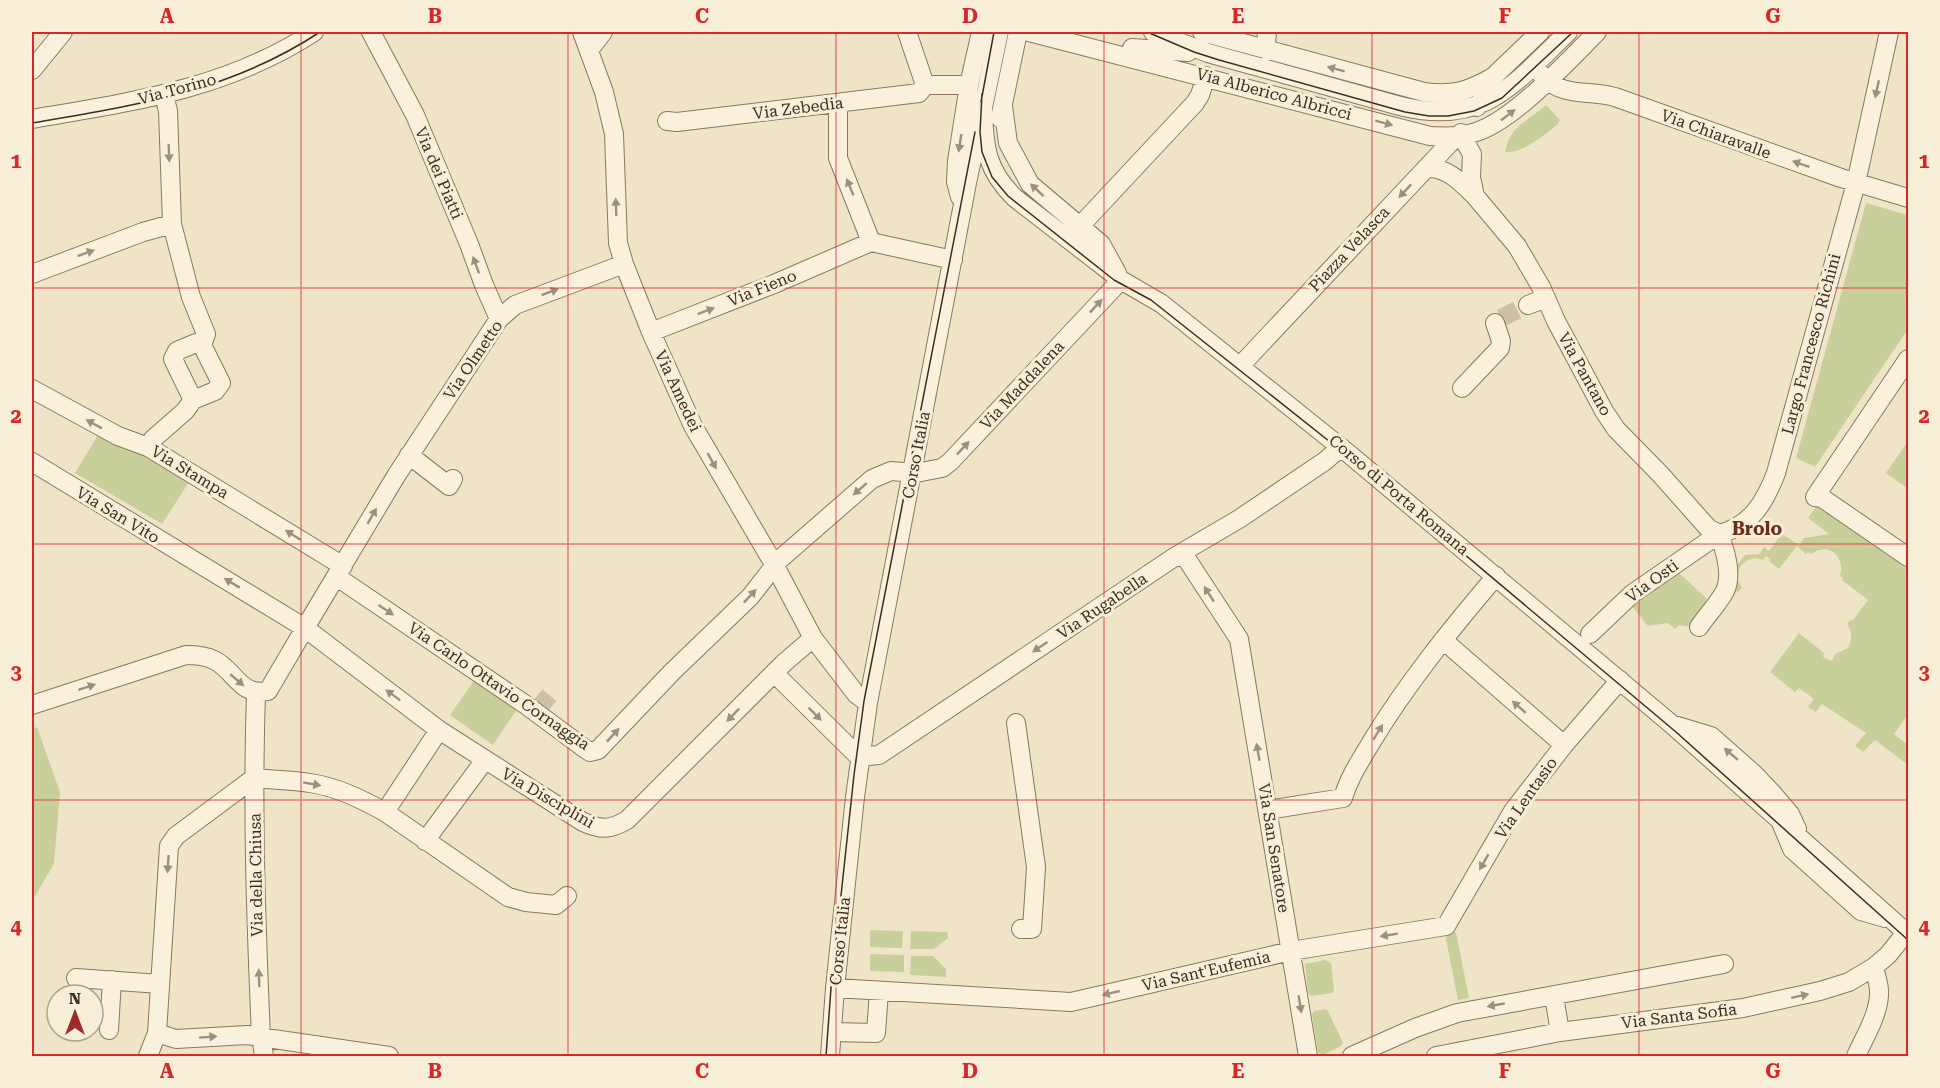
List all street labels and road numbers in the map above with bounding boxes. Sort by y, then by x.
street label: Via Alberico Albricci [1194,64,1354,124]
street label: Via Torino [136,69,218,109]
street label: Via Zebedia [752,93,845,123]
street label: Via Chiaravalle [1658,105,1774,163]
street label: Via dei Piatti [411,124,467,222]
street label: Piazza Velasca [1305,202,1394,296]
street label: Largo Francesco Richini [1778,251,1844,437]
street label: Via Fieno [725,266,799,310]
street label: Via Olmetto [439,316,507,403]
street label: Via Pantano [1554,329,1616,419]
street label: Via Maddalena [976,336,1068,433]
street label: Via Amedei [651,347,705,435]
street label: Corso Italia [898,409,934,500]
street label: Corso di Porta Romana [1325,431,1473,559]
street label: Via Stampa [148,441,232,503]
street label: Via San Vito [73,483,163,547]
street label: Via Osti [1622,556,1682,606]
street label: Via Rugabella [1053,569,1151,643]
street label: Via Carlo Ottavio Cornaggia [405,618,594,754]
street label: Via Lentasio [1491,753,1561,842]
street label: Via Disciplini [498,764,598,832]
street label: Via San Senatore [1254,782,1294,914]
street label: Via della Chiusa [245,813,267,937]
street label: Corso Italia [826,896,854,986]
street label: Via Sant'Eufemia [1140,947,1272,995]
street label: Via Santa Sofia [1620,999,1738,1032]

